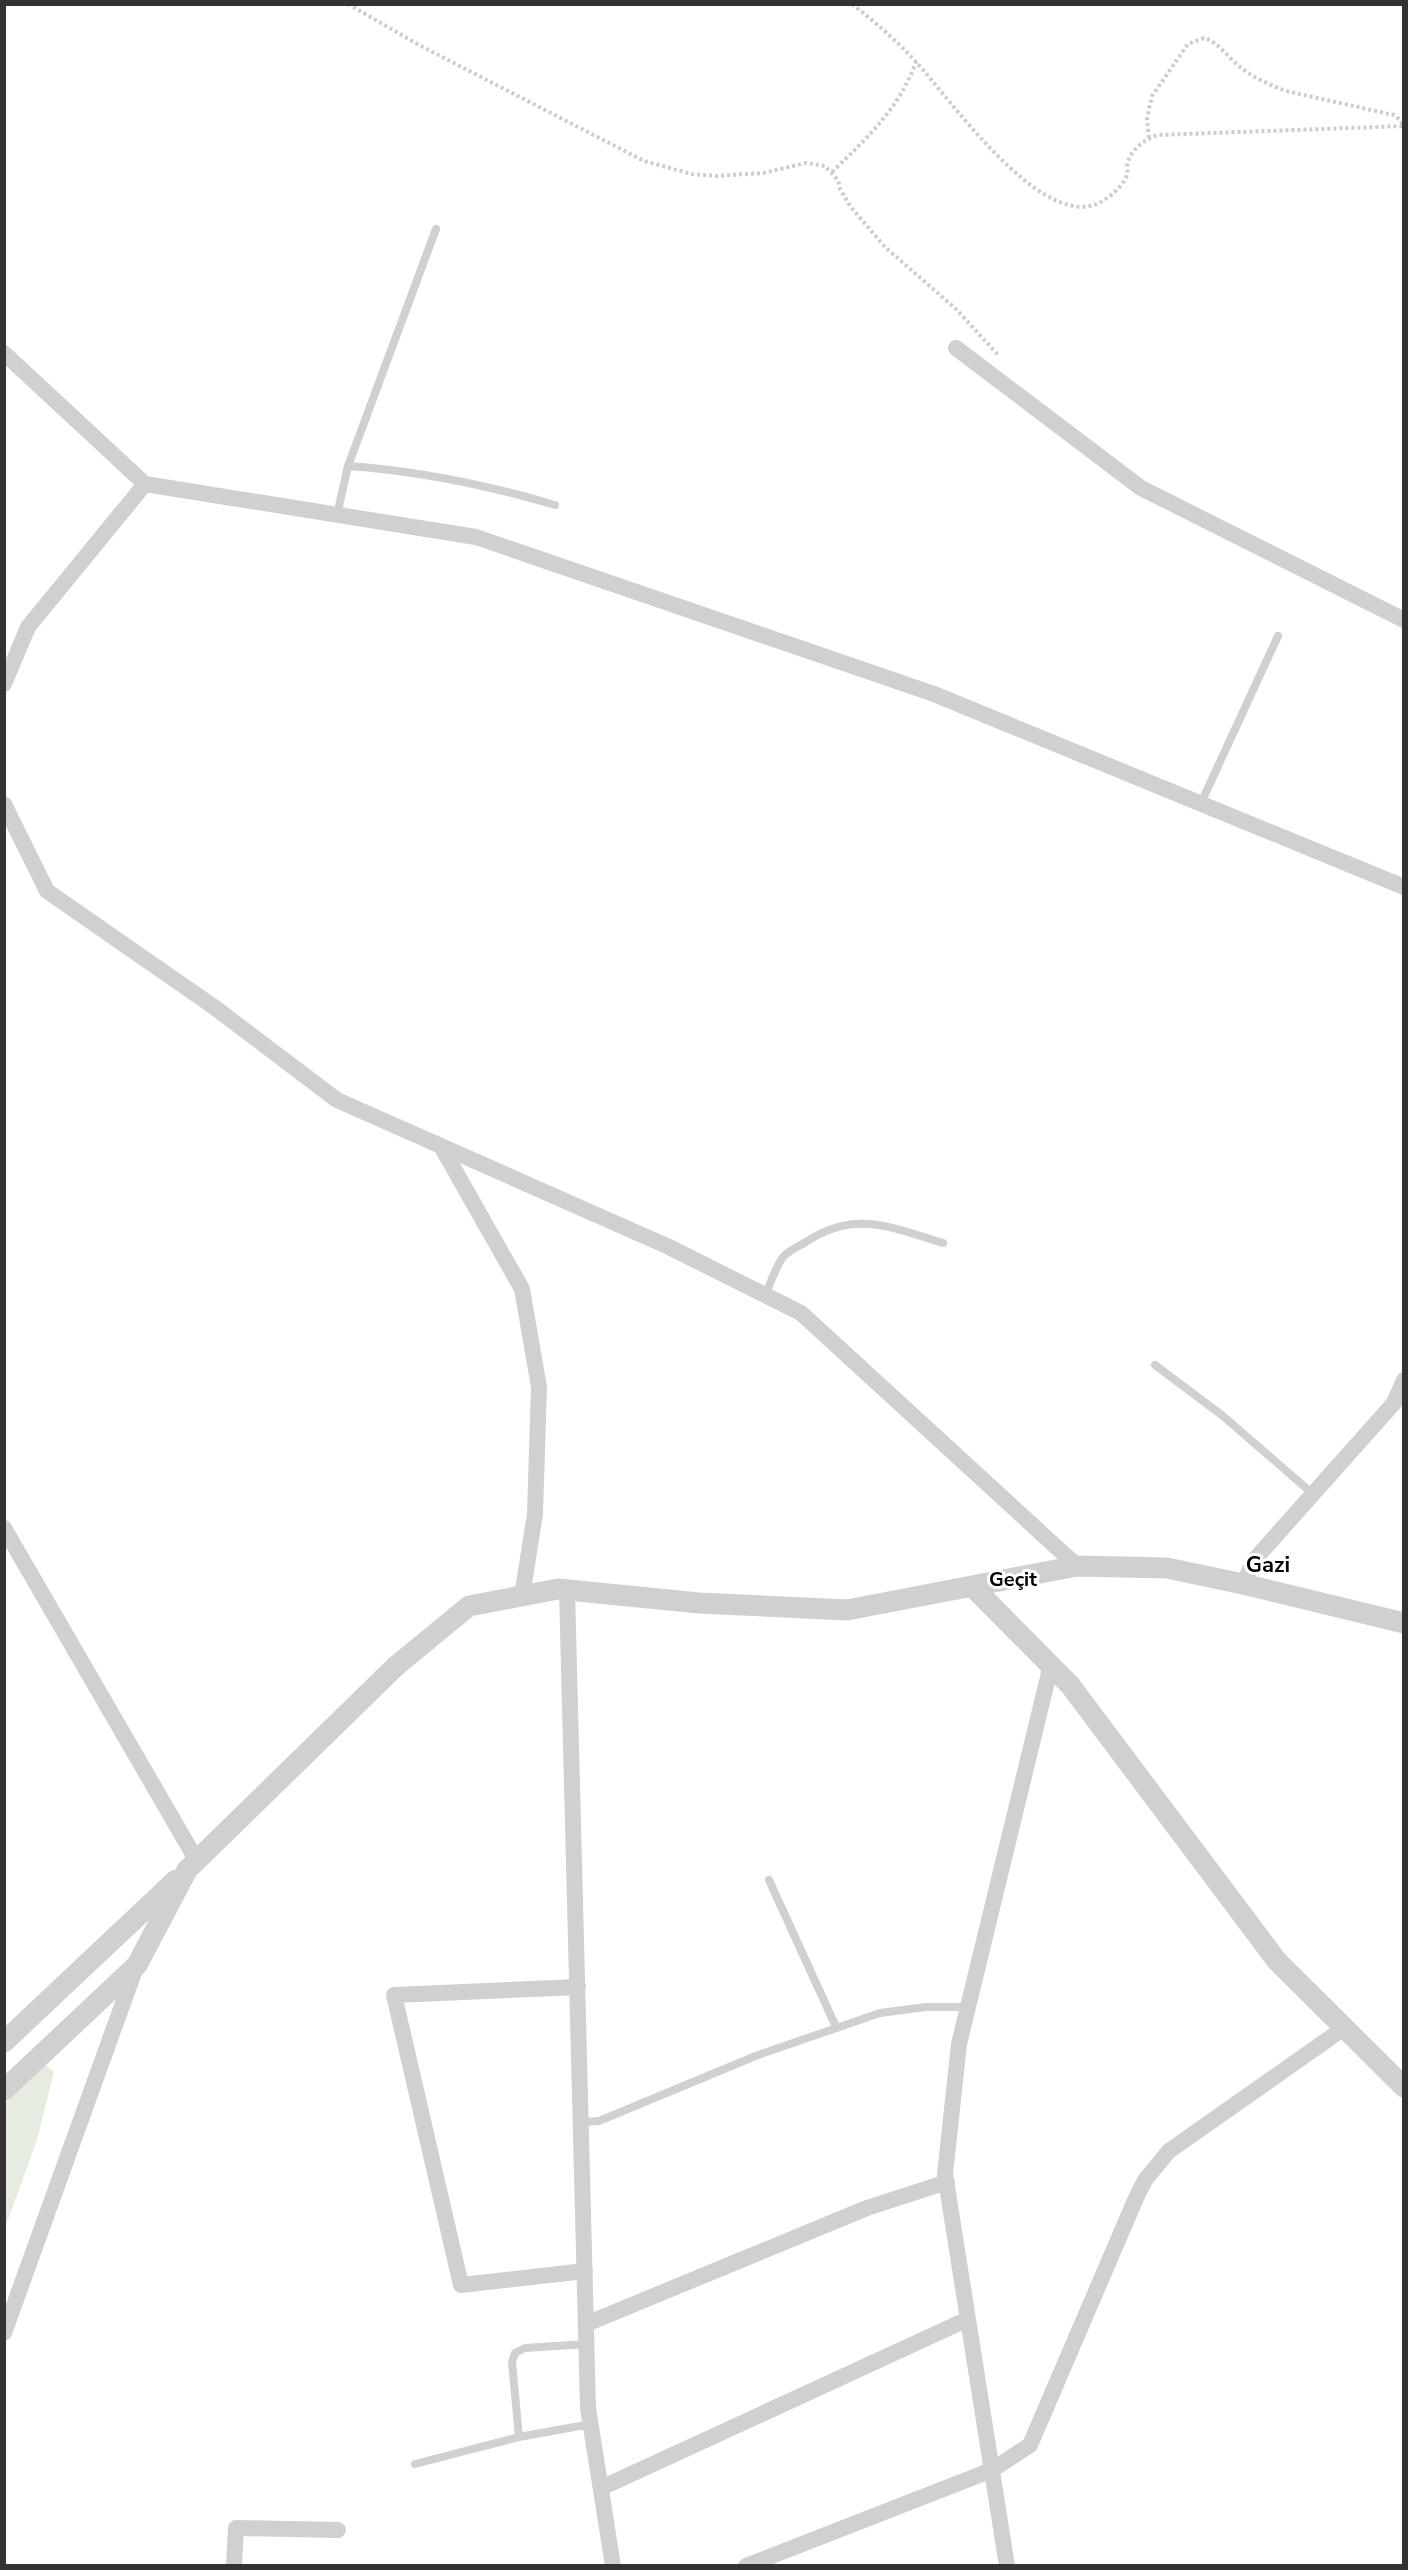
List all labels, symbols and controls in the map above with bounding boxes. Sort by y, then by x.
district label: Gazi [1246,1550,1290,1580]
district label: Geçit [989,1566,1037,1593]

